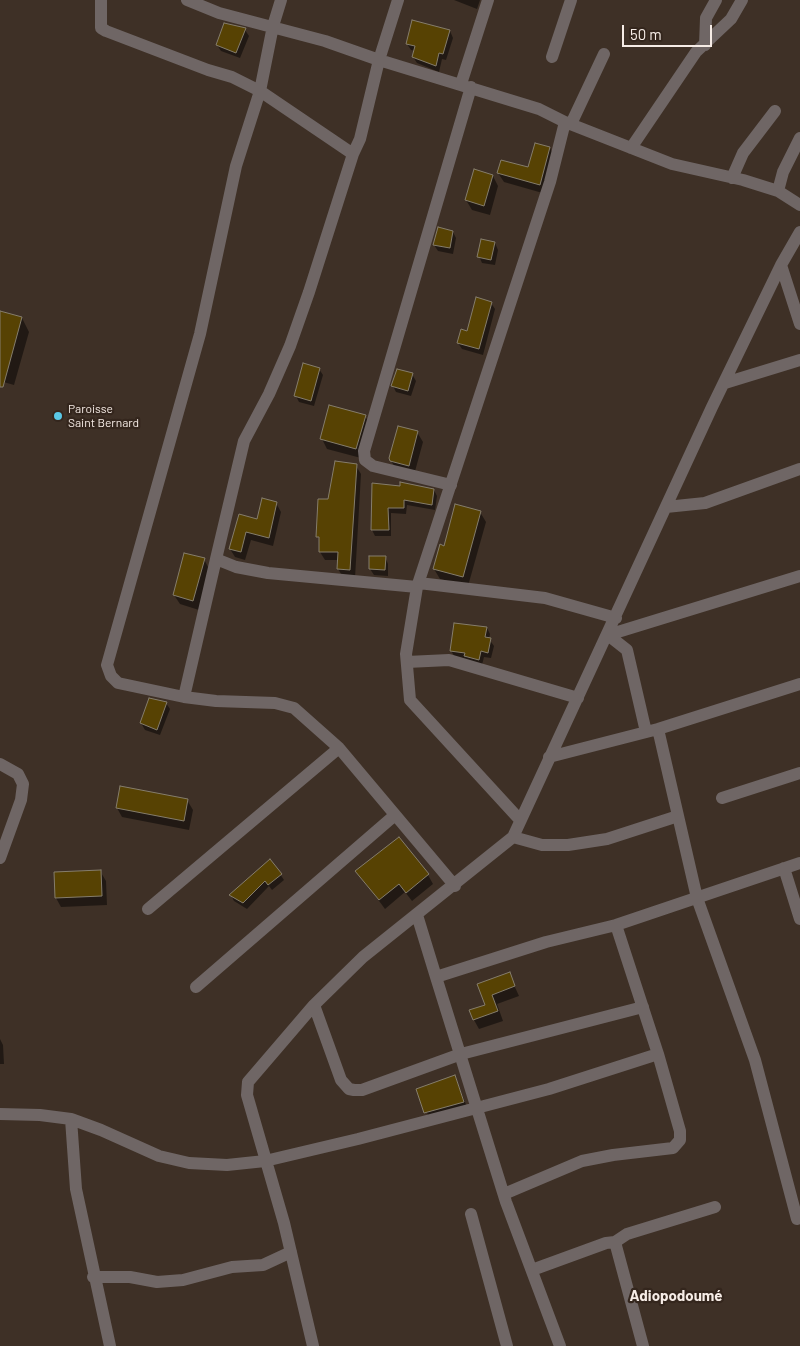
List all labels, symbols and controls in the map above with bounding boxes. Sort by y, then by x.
scale bar [625,15,715,47]
text: 50 m [630,25,662,43]
place label: Paroisse Saint Bernard [68,402,139,430]
marker: Paroisse Saint Bernard [52,410,64,422]
district label: Adiopodoumé [630,1287,722,1305]

